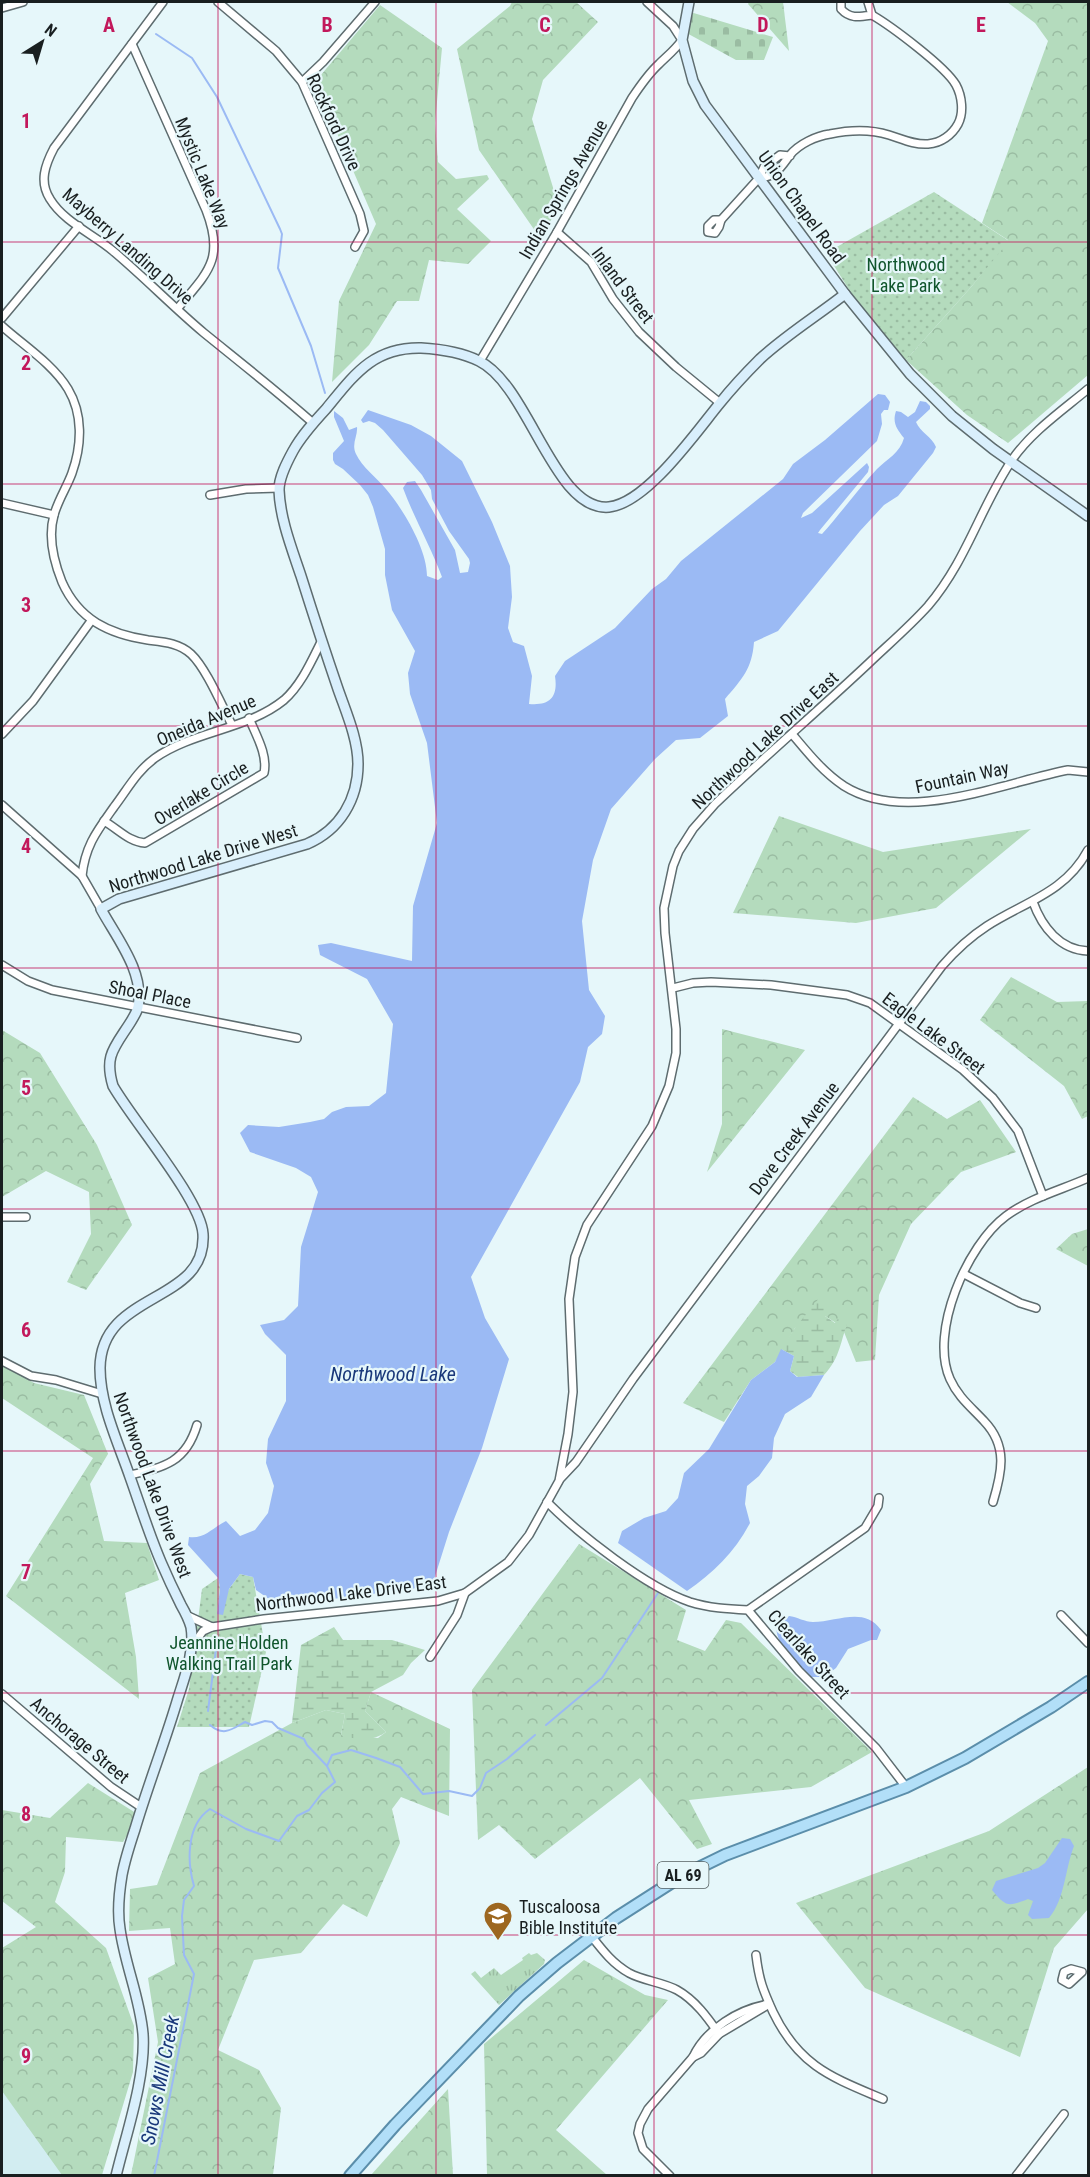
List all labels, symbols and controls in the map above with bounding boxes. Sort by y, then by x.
north arrow [12,12,72,72]
text: A [103,13,115,37]
text: B [321,13,333,37]
text: C [539,13,551,37]
text: D [757,13,769,37]
text: E [976,13,986,37]
text: N [41,20,60,41]
street label: Rockford Drive [302,70,366,174]
text: 1 [21,109,31,133]
street label: Mystic Lake Way [171,114,235,232]
street label: Indian Springs Avenue [515,116,611,262]
street label: Union Chapel Road [754,147,850,267]
street label: Mayberry Landing Drive [58,184,198,308]
street label: Inland Street [588,243,658,327]
park label: Northwood Lake Park [867,254,945,296]
text: 2 [21,351,31,375]
text: 3 [21,593,31,617]
street label: Northwood Lake Drive East [688,667,842,813]
street label: Oneida Avenue [153,690,259,750]
street label: Overlake Circle [150,757,252,829]
street label: Fountain Way [913,757,1011,797]
street label: Northwood Lake Drive West [106,819,300,897]
text: 4 [21,834,31,858]
street label: Shoal Place [107,976,193,1012]
street label: Eagle Lake Street [879,988,989,1078]
text: 5 [21,1076,31,1100]
street label: Dove Creek Avenue [745,1077,843,1199]
text: 6 [21,1318,31,1342]
water label: Northwood Lake [330,1362,456,1386]
street label: Northwood Lake Drive West [110,1389,196,1581]
text: 7 [21,1560,31,1584]
street label: Northwood Lake Drive East [255,1571,447,1615]
street label: Clearlake Street [764,1605,854,1703]
park label: Jeannine Holden Walking Trail Park [166,1632,292,1674]
street label: Anchorage Street [26,1693,134,1787]
text: 8 [21,1802,31,1826]
road number: AL 69 [658,1862,708,1888]
place label: Tuscaloosa Bible Institute [519,1896,617,1938]
school or university icon: Tuscaloosa Bible Institute [482,1900,514,1942]
water label: Snows Mill Creek [136,2012,185,2147]
text: 9 [21,2044,31,2068]

